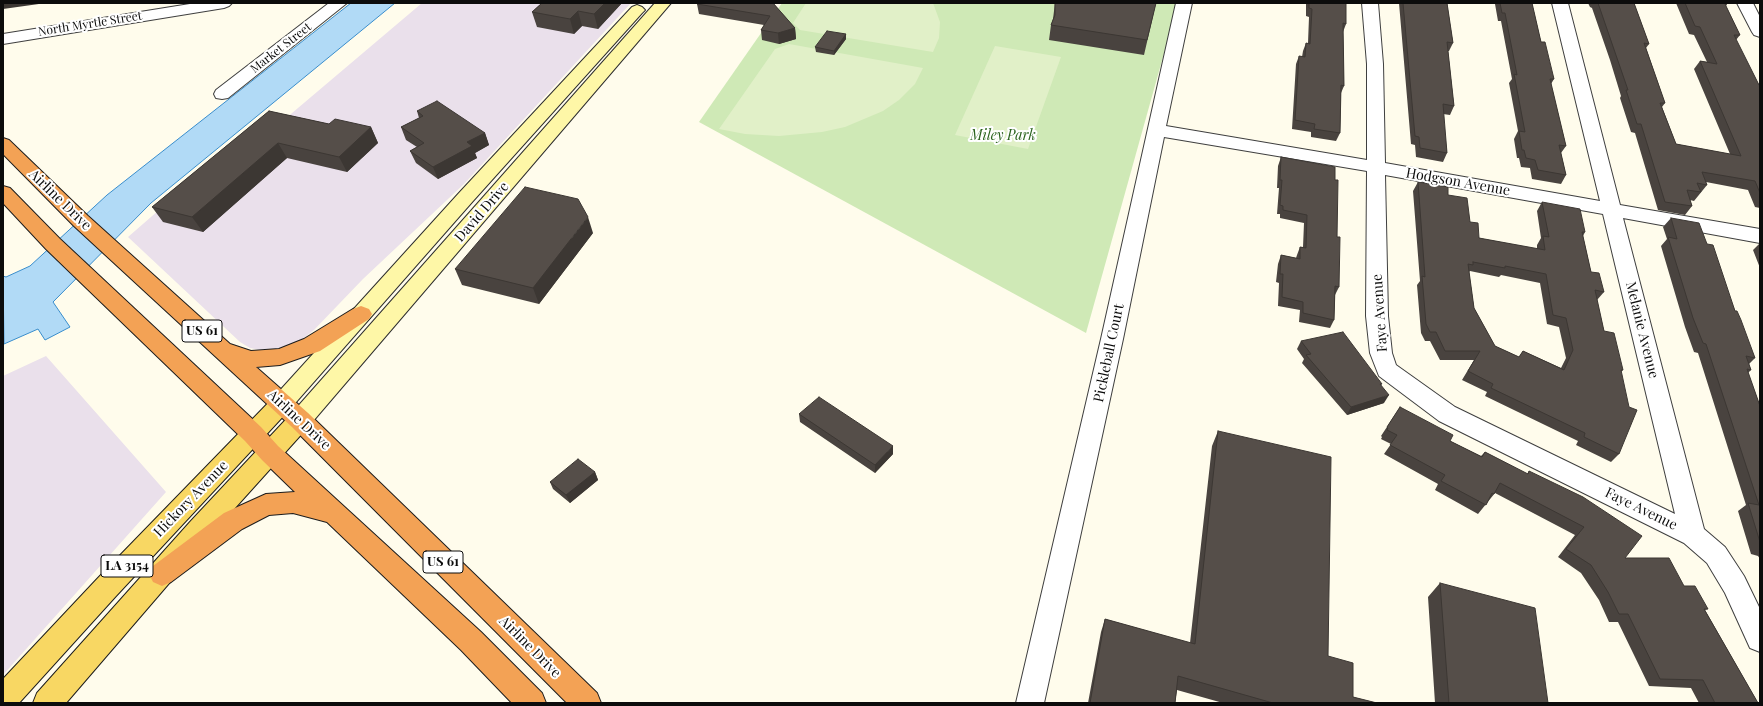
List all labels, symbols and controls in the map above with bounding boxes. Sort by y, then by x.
street label: North Myrtle Street [37,9,143,39]
street label: Market Street [248,20,314,76]
park label: Miley Park [970,128,1036,144]
street label: Hodgson Avenue [1405,165,1511,199]
street label: Airline Drive [25,166,95,234]
street label: David Drive [451,179,513,245]
street label: Faye Avenue [1369,273,1391,353]
street label: Melanie Avenue [1622,280,1662,380]
street label: Pickleball Court [1090,302,1128,404]
road number: US 61 [182,320,222,342]
street label: Airline Drive [264,387,334,453]
street label: Hickory Avenue [150,457,232,541]
street label: Faye Avenue [1602,484,1680,534]
road number: US 61 [423,551,463,573]
road number: LA 3154 [101,555,153,577]
street label: Airline Drive [496,613,564,681]

